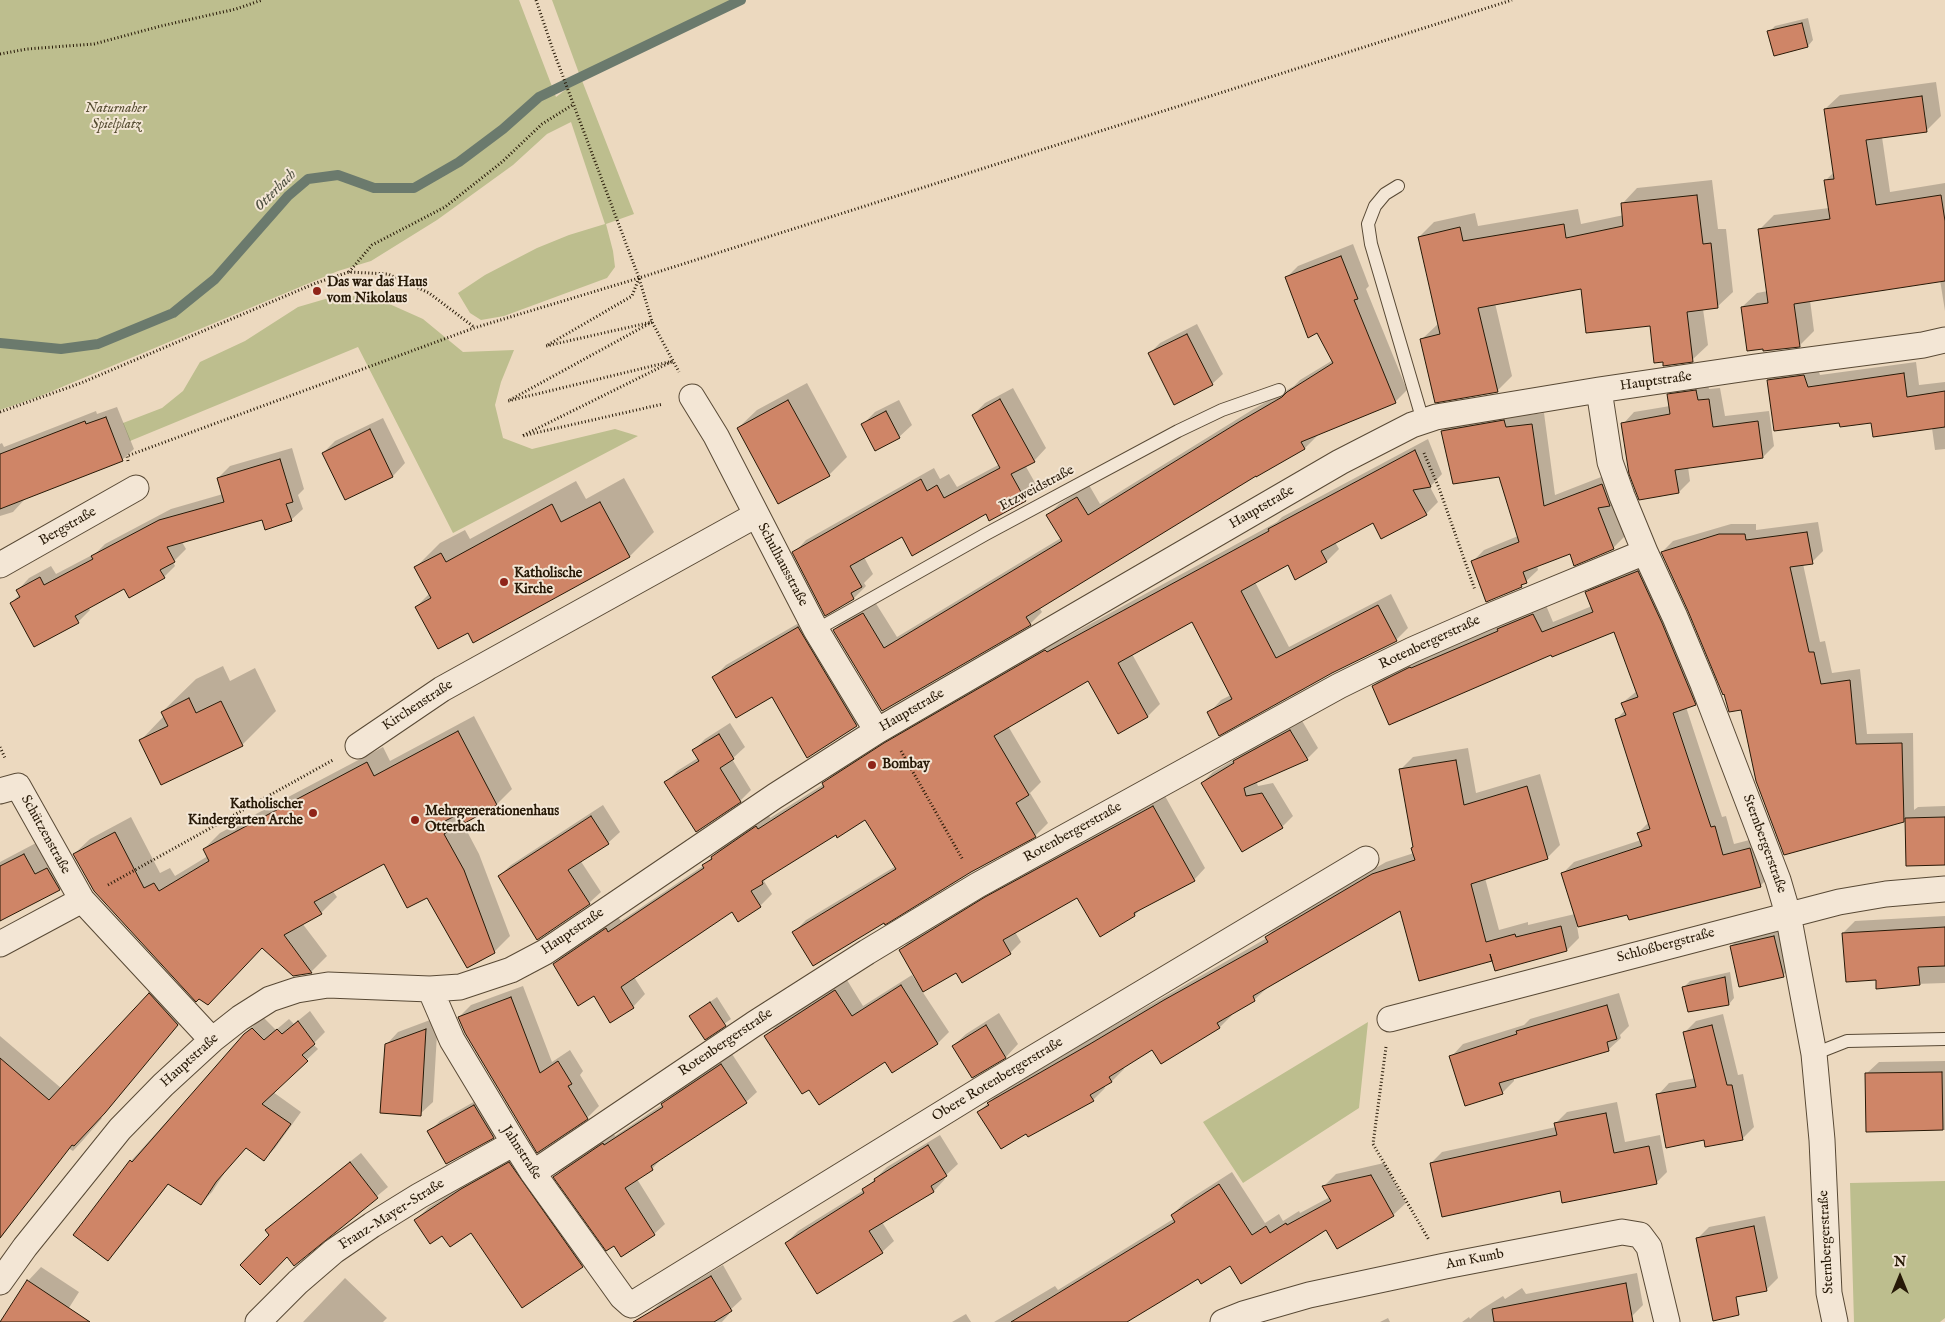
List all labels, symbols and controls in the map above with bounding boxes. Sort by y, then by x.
park label: Naturnaher Spielplatz [85,101,147,134]
water label: Otterbach [251,166,301,216]
place label: Das war das Haus vom Nikolaus [327,275,427,308]
marker: Das war das Haus vom Nikolaus [311,285,323,297]
street label: Hauptstraße [1619,369,1693,395]
street label: Etzweidstraße [997,462,1077,516]
street label: Hauptstraße [1226,483,1298,533]
street label: Bergstraße [37,504,99,550]
street label: Schulhausstraße [753,520,811,610]
place label: Katholische Kirche [514,566,582,598]
marker: Katholische Kirche [498,576,510,588]
street label: Rotenbergerstraße [1377,612,1483,674]
street label: Kirchenstraße [380,677,456,735]
street label: Hauptstraße [876,686,948,736]
place label: Bombay [882,757,930,773]
marker: Bombay [866,759,878,771]
street label: Sternbergerstraße [1738,792,1790,896]
street label: Schützenstraße [16,793,74,877]
place label: Katholischer Kindergarten Arche [188,797,303,830]
street label: Rotenbergerstraße [1021,799,1125,867]
place label: Mehrgenerationenhaus Otterbach [425,804,559,836]
marker: Katholischer Kindergarten Arche [307,807,319,819]
marker: Mehrgenerationenhaus Otterbach [409,814,421,826]
street label: Hauptstraße [538,905,608,959]
street label: Schloßbergstraße [1615,925,1717,967]
street label: Rotenbergerstraße [676,1005,776,1081]
street label: Hauptstraße [158,1031,222,1091]
street label: Obere Rotenbergerstraße [930,1034,1066,1126]
street label: Jahnstraße [497,1123,545,1183]
street label: Franz-Mayer-Straße [336,1176,448,1254]
street label: Sternbergerstraße [1816,1190,1838,1294]
street label: Am Kumb [1444,1246,1506,1274]
north arrow [1875,1252,1925,1302]
text: N [1894,1253,1906,1271]

